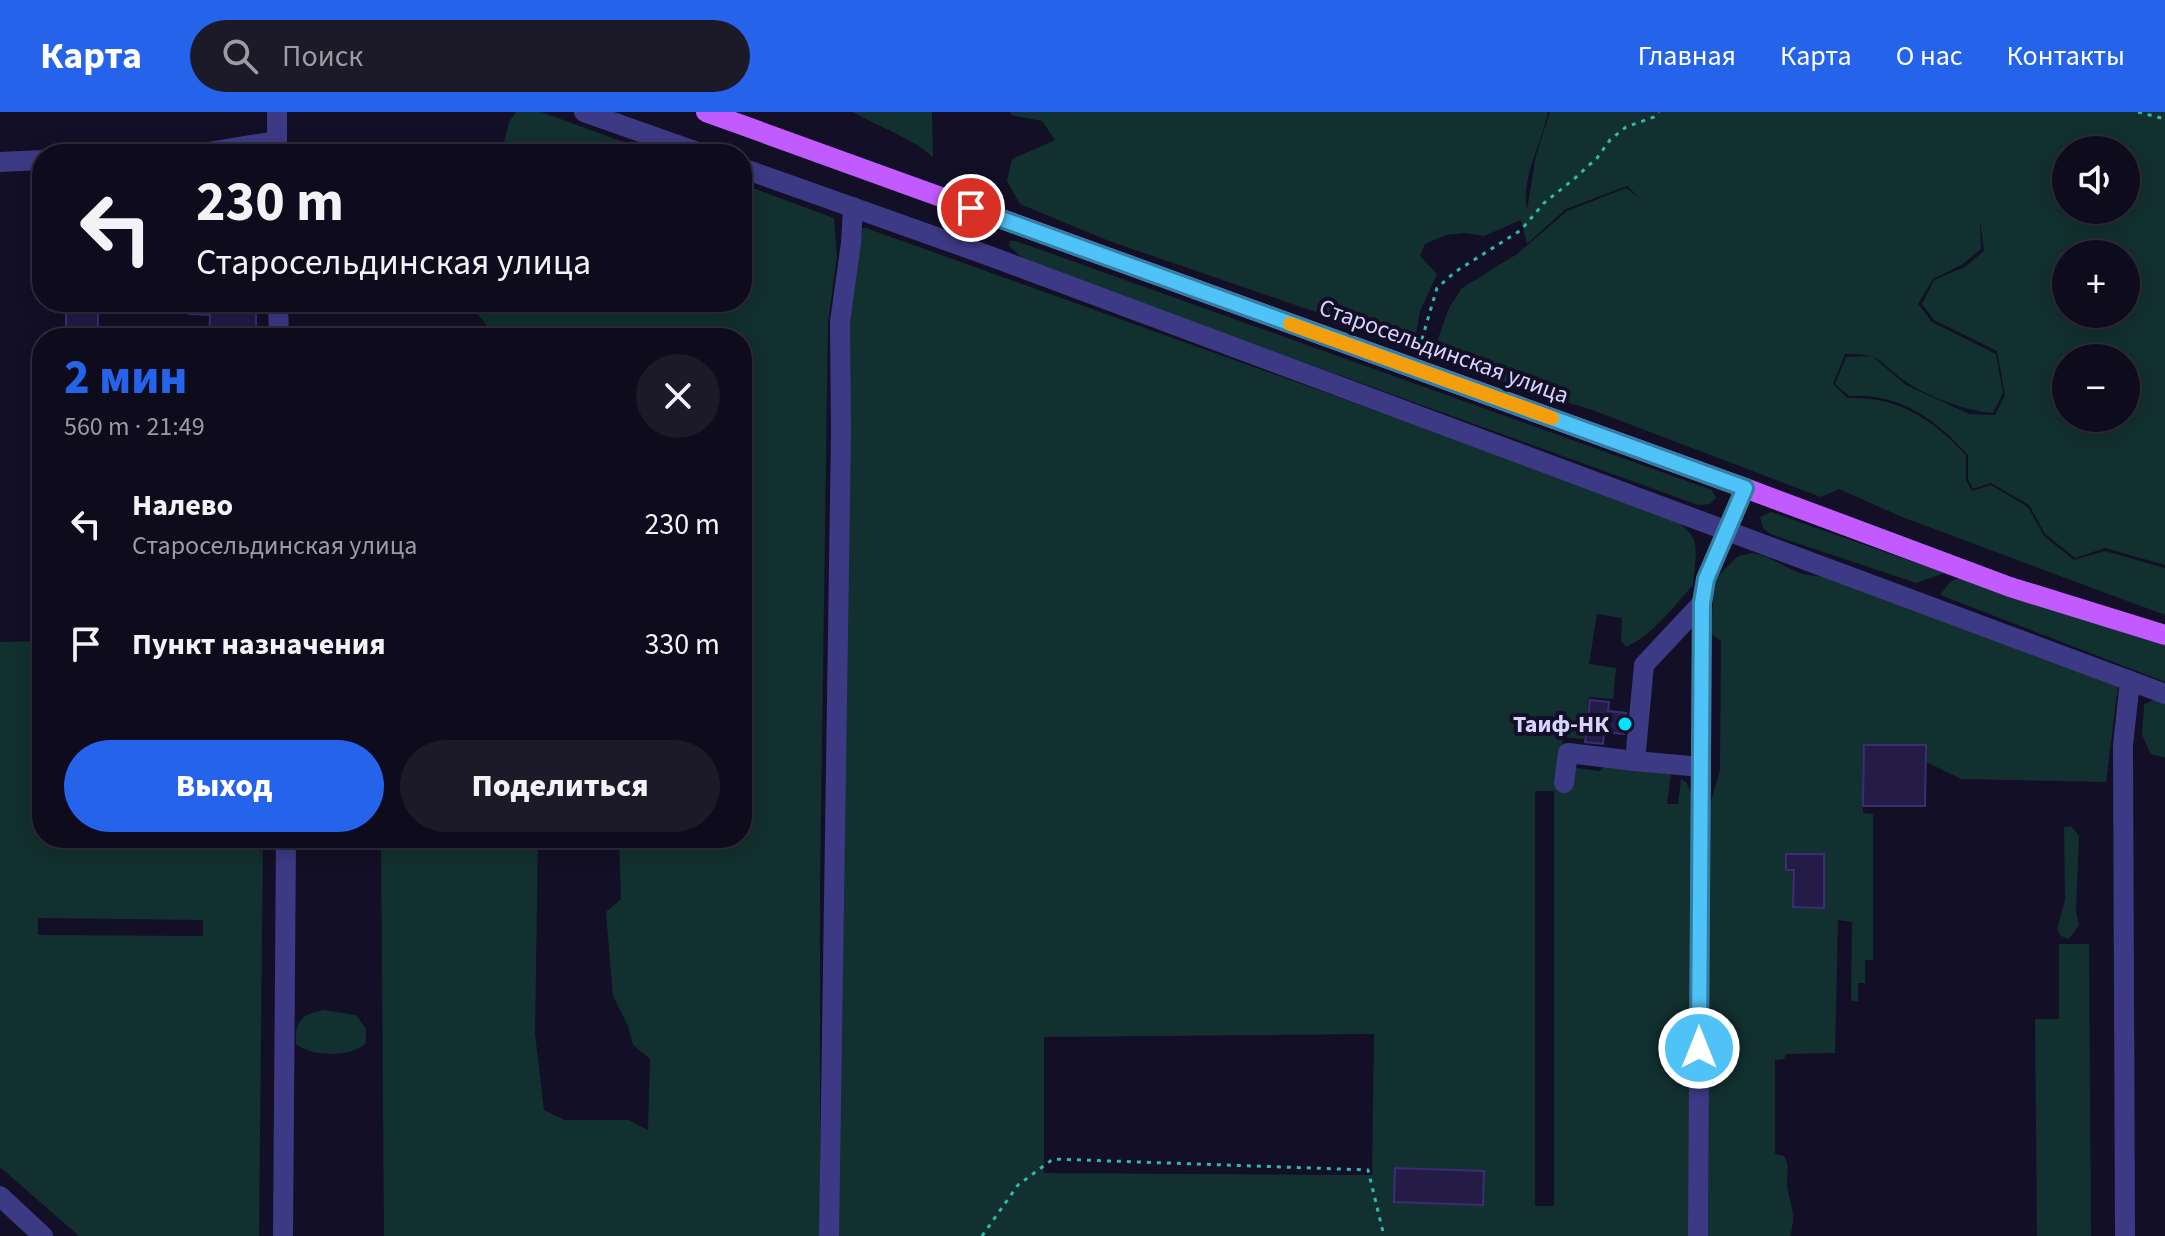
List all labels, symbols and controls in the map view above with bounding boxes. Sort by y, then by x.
search box [190,20,750,92]
text: Карта [40,29,142,83]
icon: search [218,34,262,78]
text: Поиск [282,35,363,78]
text: Главная [1638,36,1736,76]
text: Карта [1780,36,1852,76]
text: О нас [1896,36,1963,76]
text: Контакты [2007,36,2125,76]
map controls [2052,136,2140,432]
button: sound [2052,136,2140,224]
text: 230 m [196,163,344,242]
pin [937,174,1005,242]
icon: left [64,176,168,280]
icon: arrive [949,186,993,230]
text: Старосельдинская улица [196,237,591,288]
button: + [2052,240,2140,328]
street label: Старосельдинская улица [1314,290,1574,413]
text: 2 мин [64,344,187,412]
button: − [2052,344,2140,432]
button: close [636,354,720,438]
text: 560 m · 21:49 [64,408,205,445]
text: Налево [132,484,233,527]
icon: left [64,502,108,546]
text: 230 m [644,503,720,546]
text: Старосельдинская улица [132,527,417,564]
icon: arrive [64,622,108,666]
text: Пункт назначения [132,623,386,666]
text: 330 m [644,623,720,666]
place label: Таиф-НК [1513,707,1609,742]
marker: Таиф-НК [1616,715,1634,733]
button: Выход [64,740,384,832]
button: Поделиться [400,740,720,832]
position arrow [1657,1006,1741,1090]

